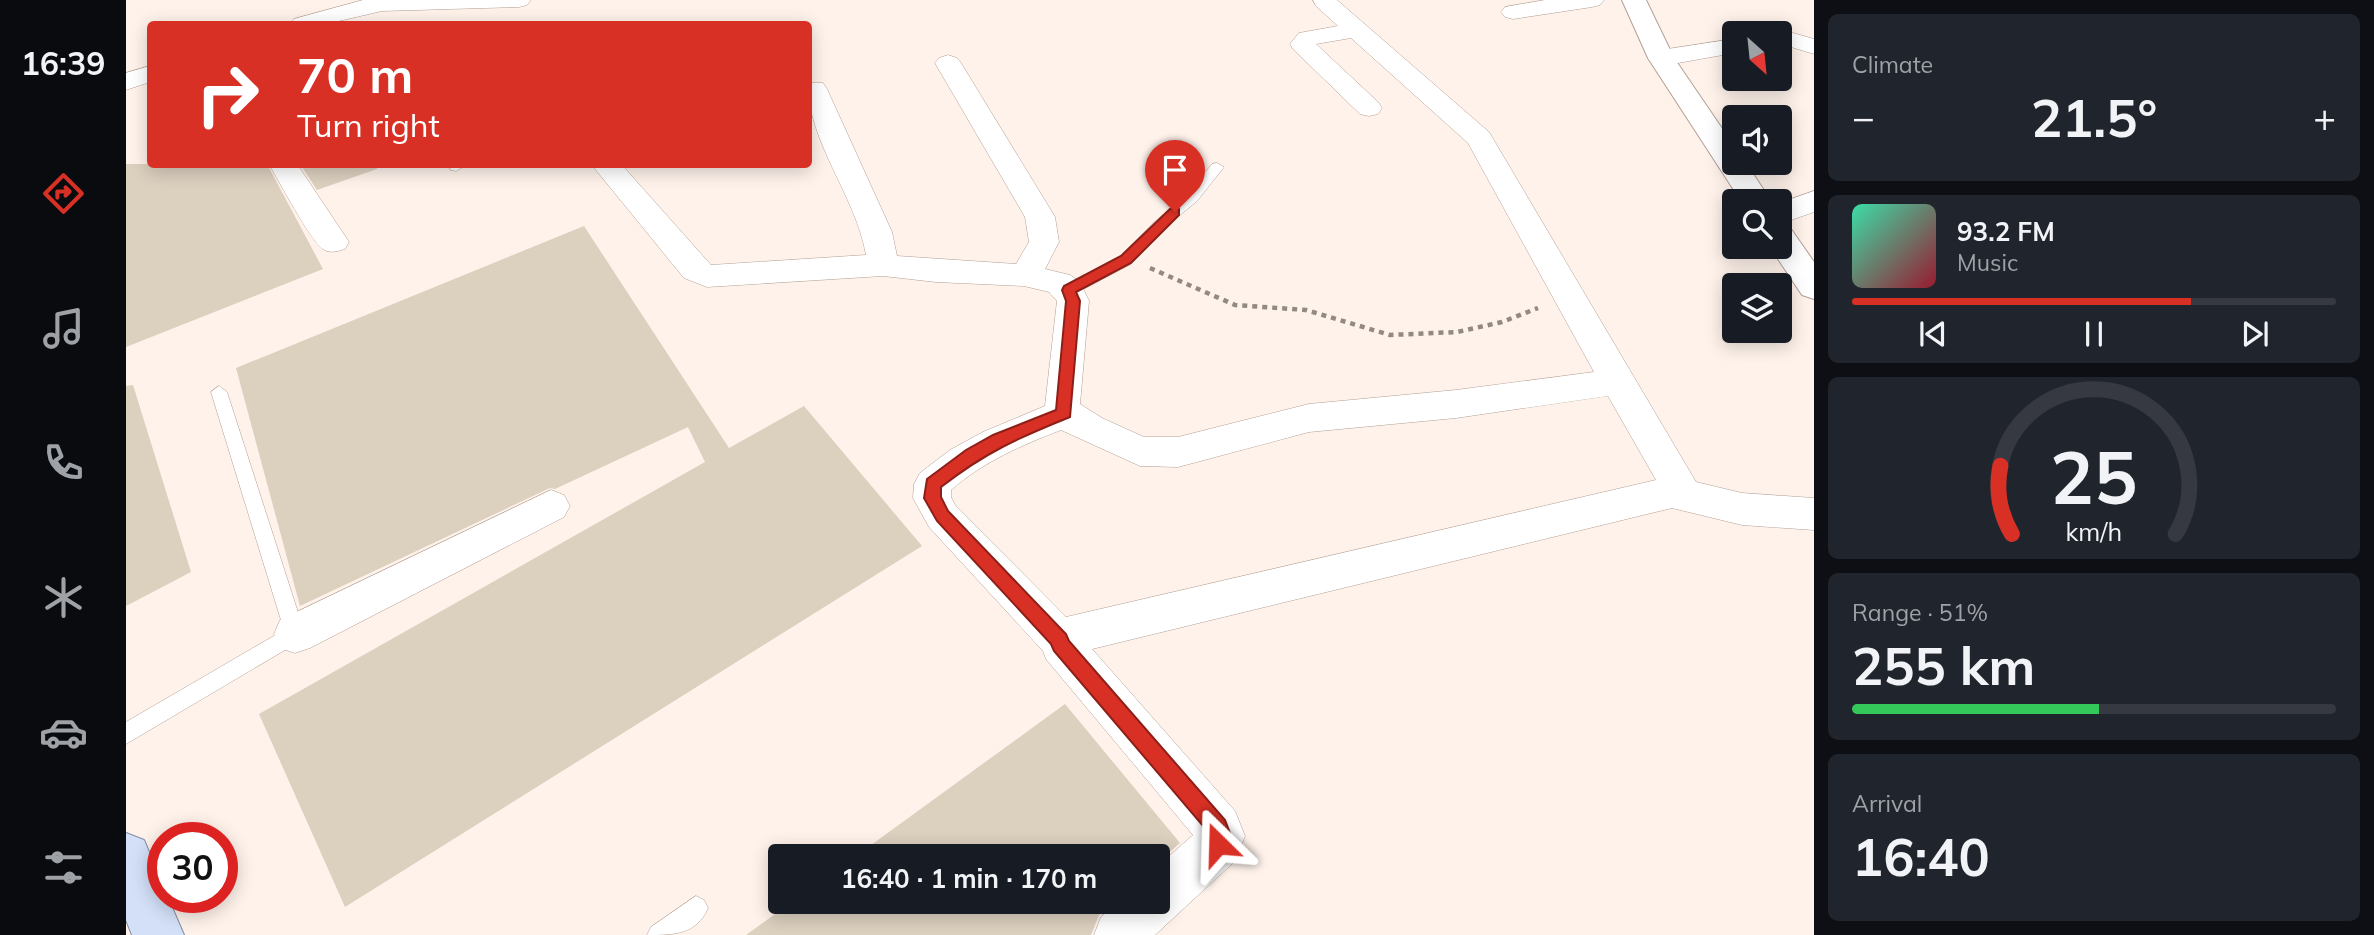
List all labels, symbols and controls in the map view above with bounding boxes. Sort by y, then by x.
north arrow [1722,21,1792,91]
map controls [1722,21,1792,343]
text: 16:39 [21,43,105,83]
text: 70 m [297,44,413,105]
icon: right [182,49,273,140]
text: Climate [1852,50,1933,79]
text: 21.5° [2031,85,2157,150]
text: − [1852,93,1875,141]
text: + [2313,93,2336,141]
text: Turn right [297,105,440,145]
button: sound [1722,105,1792,175]
pin [1145,140,1205,212]
icon: arrive [1156,151,1194,189]
icon: directions [39,169,88,218]
button: search [1722,189,1792,259]
text: 93.2 FM [1957,215,2055,248]
text: Music [1957,248,2018,277]
button: layers [1722,273,1792,343]
icon: music [39,304,88,353]
icon: previous [1914,315,1952,353]
icon: pause [2075,315,2113,353]
icon: next [2236,315,2274,353]
text: 25 [2050,431,2138,522]
icon: phone [39,438,88,487]
text: km/h [2066,515,2122,546]
icon: climate [39,573,88,622]
text: Range · 51% [1852,598,1988,627]
text: 255 km [1852,633,2035,698]
icon: car [39,708,88,757]
text: Arrival [1852,789,1922,818]
position arrow [1181,807,1255,881]
speed limit sign: 30 [147,822,238,913]
text: 16:40 [1852,824,1990,889]
icon: filters [39,843,88,892]
text: 16:40 · 1 min · 170 m [841,862,1097,895]

